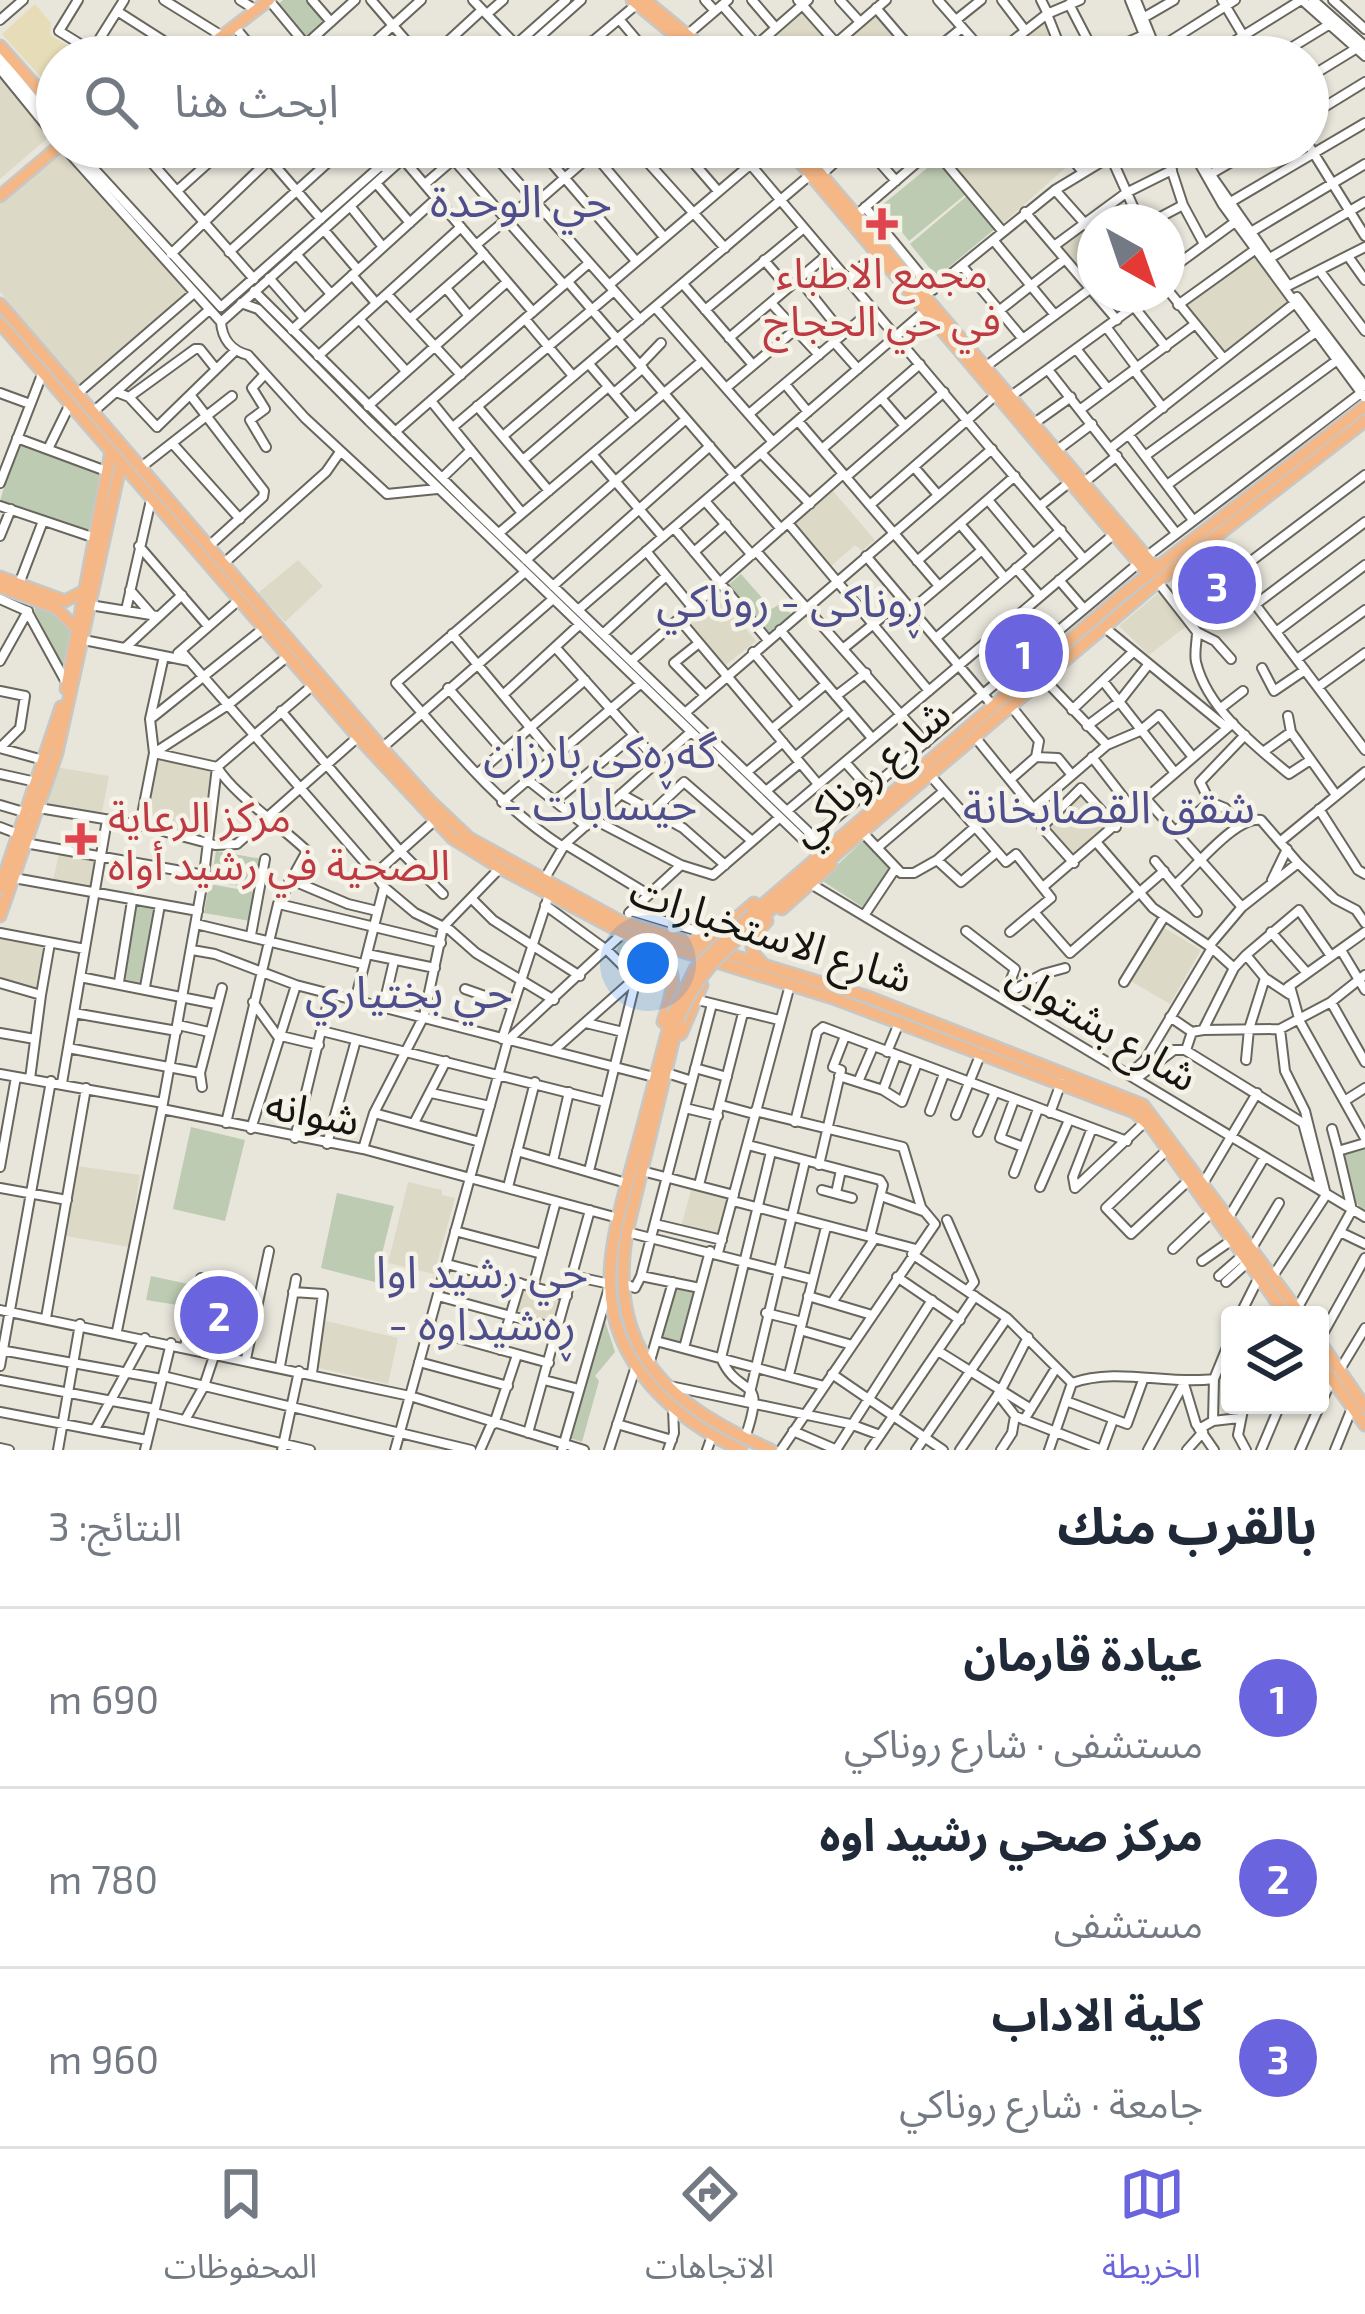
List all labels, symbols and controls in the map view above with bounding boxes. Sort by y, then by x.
search box [36,36,1329,168]
icon: search [78,69,144,135]
text: ابحث هنا [174,72,339,126]
district label: حي الوحدة [430,172,612,235]
north arrow [1077,204,1185,312]
marker: مجمع الاطباء في حي الحجاج [866,208,898,240]
place label: مجمع الاطباء في حي الحجاج [763,246,1001,354]
pin: 3 [1178,540,1256,630]
district label: ڕوناکی - روناكي [656,572,924,639]
pin: 1 [985,608,1063,698]
street label: شارع روناكي [777,686,965,861]
district label: گەڕەکی بارزان - حیسابات [483,723,717,829]
district label: شقق القصابخانة [963,778,1255,835]
place label: مركز الرعاية الصحية في رشيد أواه [108,790,450,898]
marker: مركز الرعاية الصحية في رشيد أواه [65,823,97,855]
street label: شارع الاستخبارات [622,863,919,1010]
your location [618,933,678,993]
street label: شارع بشتوان [995,948,1208,1108]
district label: حي بختياري [305,963,513,1026]
street label: شوانە [261,1076,364,1146]
district label: حي رشيد اوا - ڕەشیداوە [376,1243,588,1362]
pin: 2 [180,1270,258,1360]
map controls [1221,1306,1329,1414]
button: layers [1221,1306,1329,1414]
text: بالقرب منك [1057,1493,1317,1554]
text: النتائج: 3 [48,1502,182,1549]
text: عيادة قارمان [964,1626,1203,1680]
text: 690 m [48,1675,159,1722]
text: 1 [1270,1675,1286,1722]
text: مستشفى · شارع روناكي [844,1719,1203,1766]
text: مركز صحي رشيد اوه [819,1806,1203,1860]
text: 780 m [48,1855,158,1902]
text: 2 [1267,1855,1289,1902]
text: مستشفى [1054,1899,1203,1946]
text: كلية الاداب [992,1986,1203,2040]
text: 960 m [48,2035,159,2082]
text: 3 [1267,2035,1289,2082]
text: جامعة · شارع روناكي [899,2079,1203,2126]
tab: المحفوظات [164,2161,317,2302]
tab: الاتجاهات [645,2161,774,2302]
tab: الخريطة [1102,2161,1201,2302]

